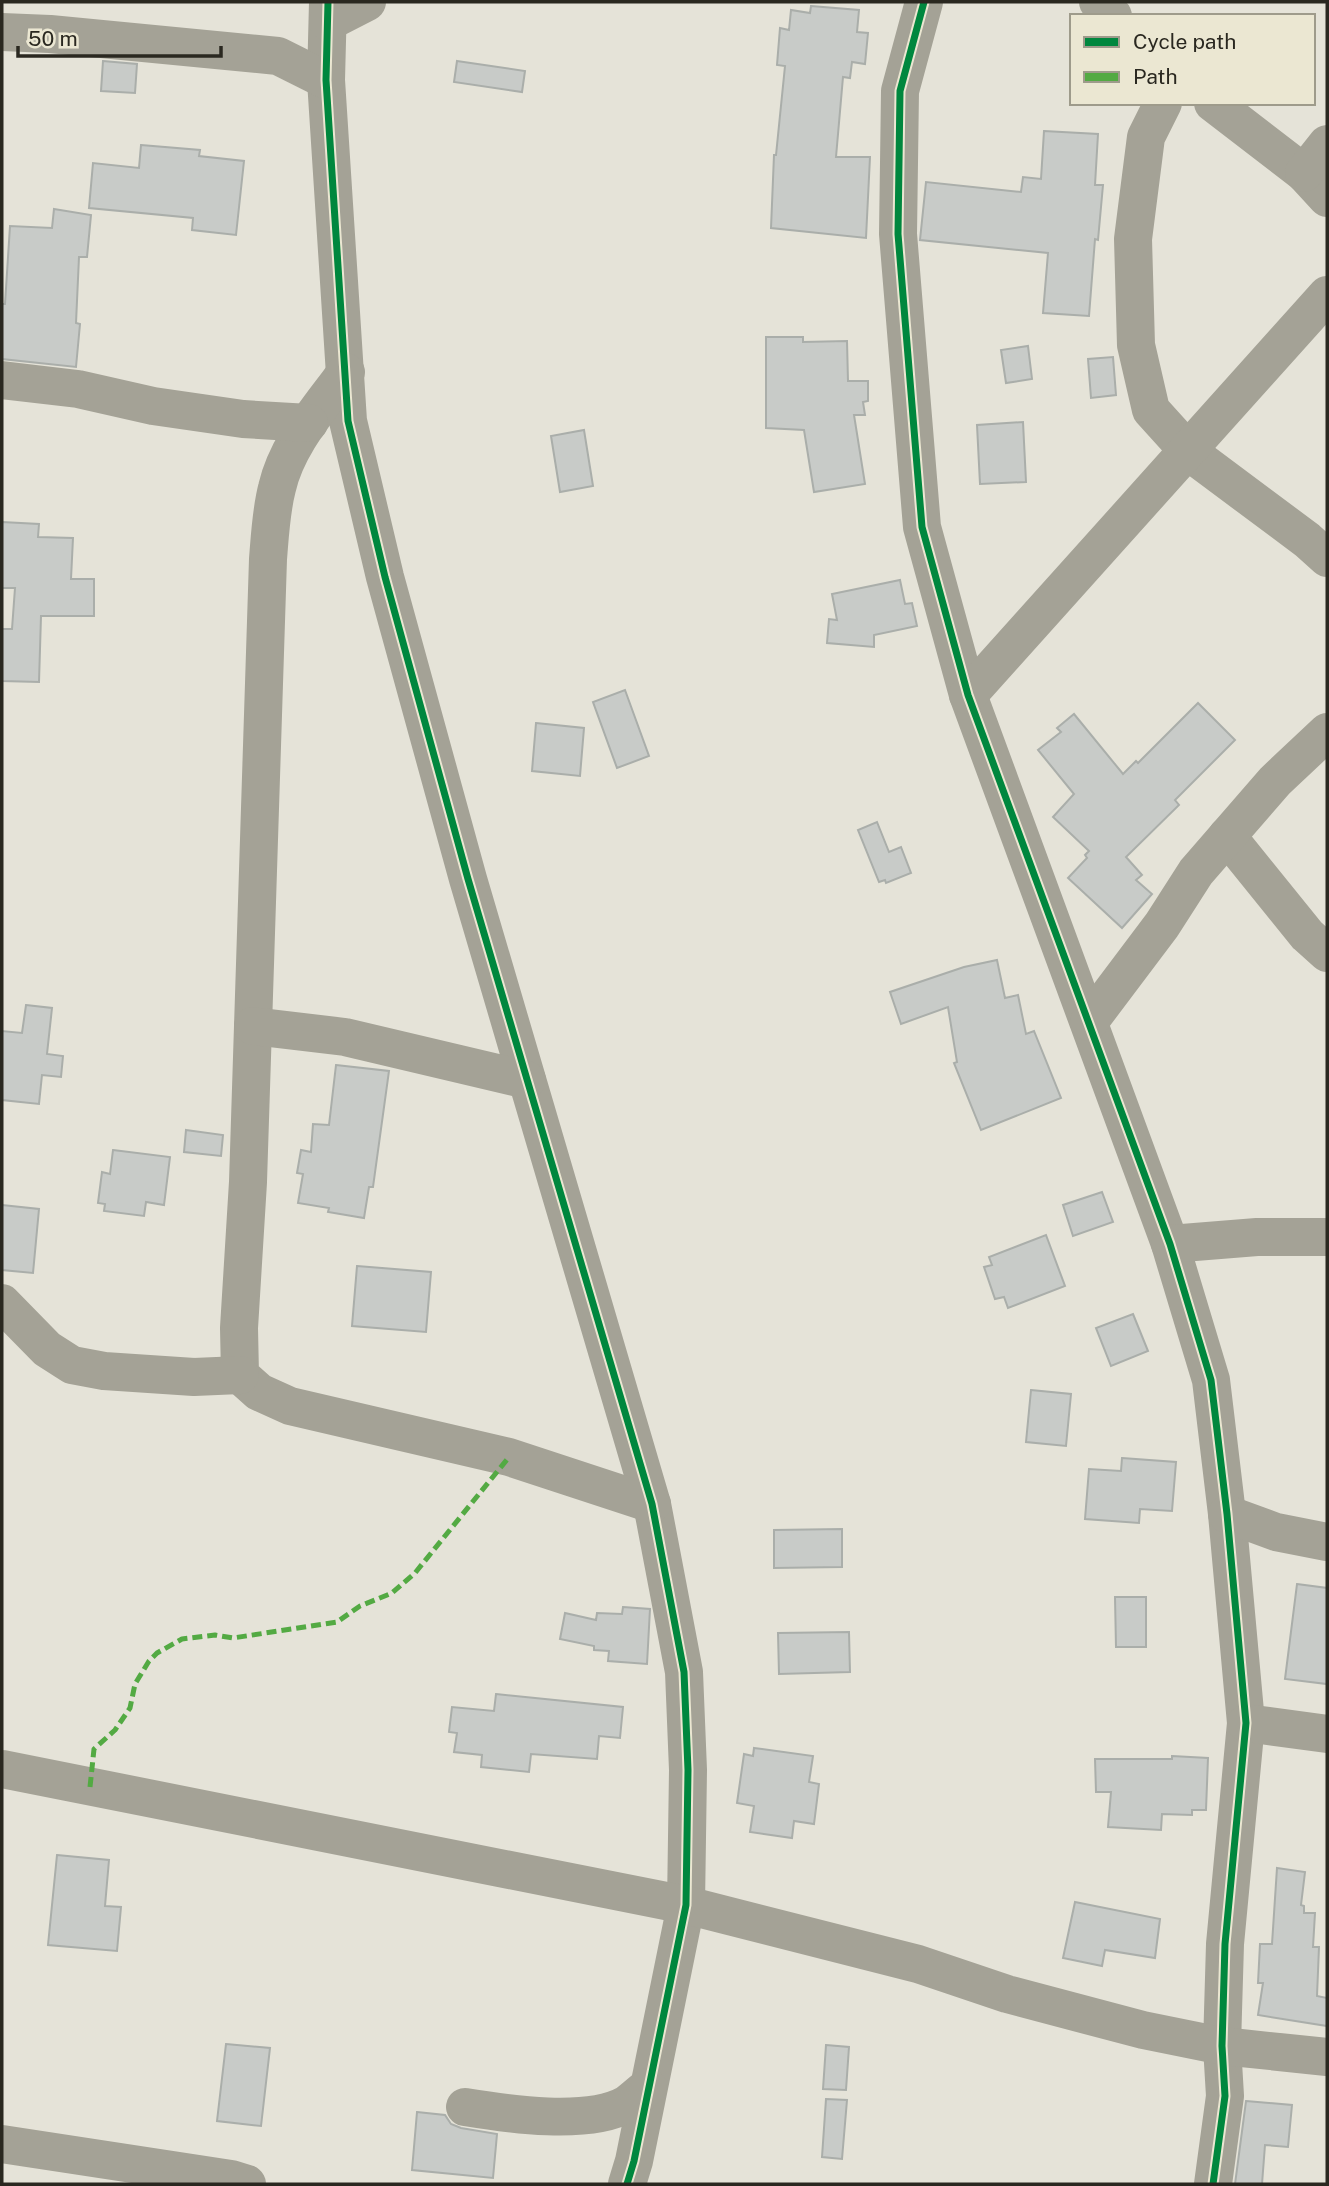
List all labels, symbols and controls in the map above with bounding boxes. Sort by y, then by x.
scale bar [18,14,220,58]
legend [1070,14,1315,105]
text: 50 m [28,26,78,51]
text: Cycle path [1133,29,1236,54]
text: Path [1133,64,1178,89]

